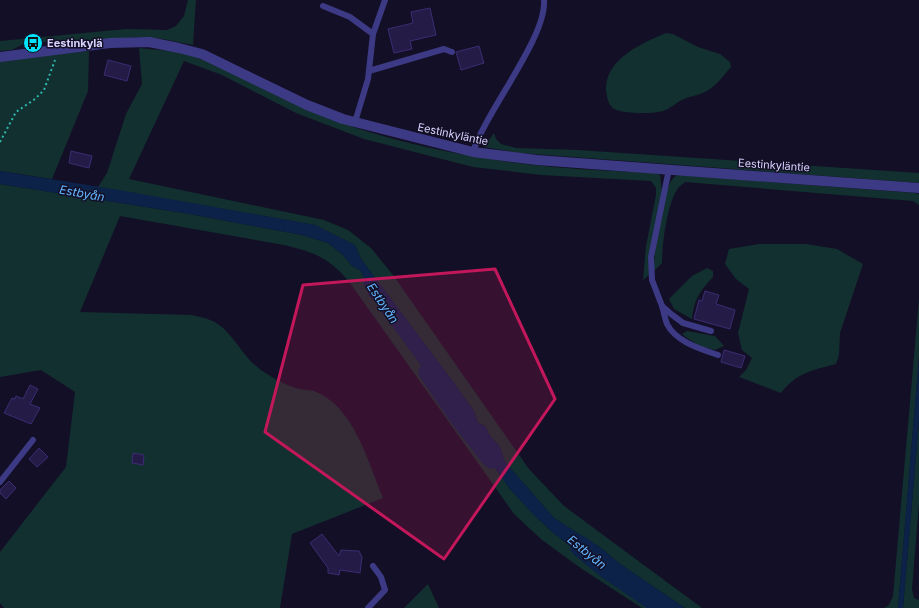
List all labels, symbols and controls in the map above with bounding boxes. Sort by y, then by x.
bus stop icon: Eestinkylä [22,32,44,54]
place label: Eestinkylä [47,36,103,50]
street label: Eestinkyläntie [416,120,490,148]
street label: Eestinkyläntie [738,156,810,174]
water label: Estbyån [58,182,106,204]
water label: Estbyån [364,280,402,326]
water label: Estbyån [565,532,609,572]

